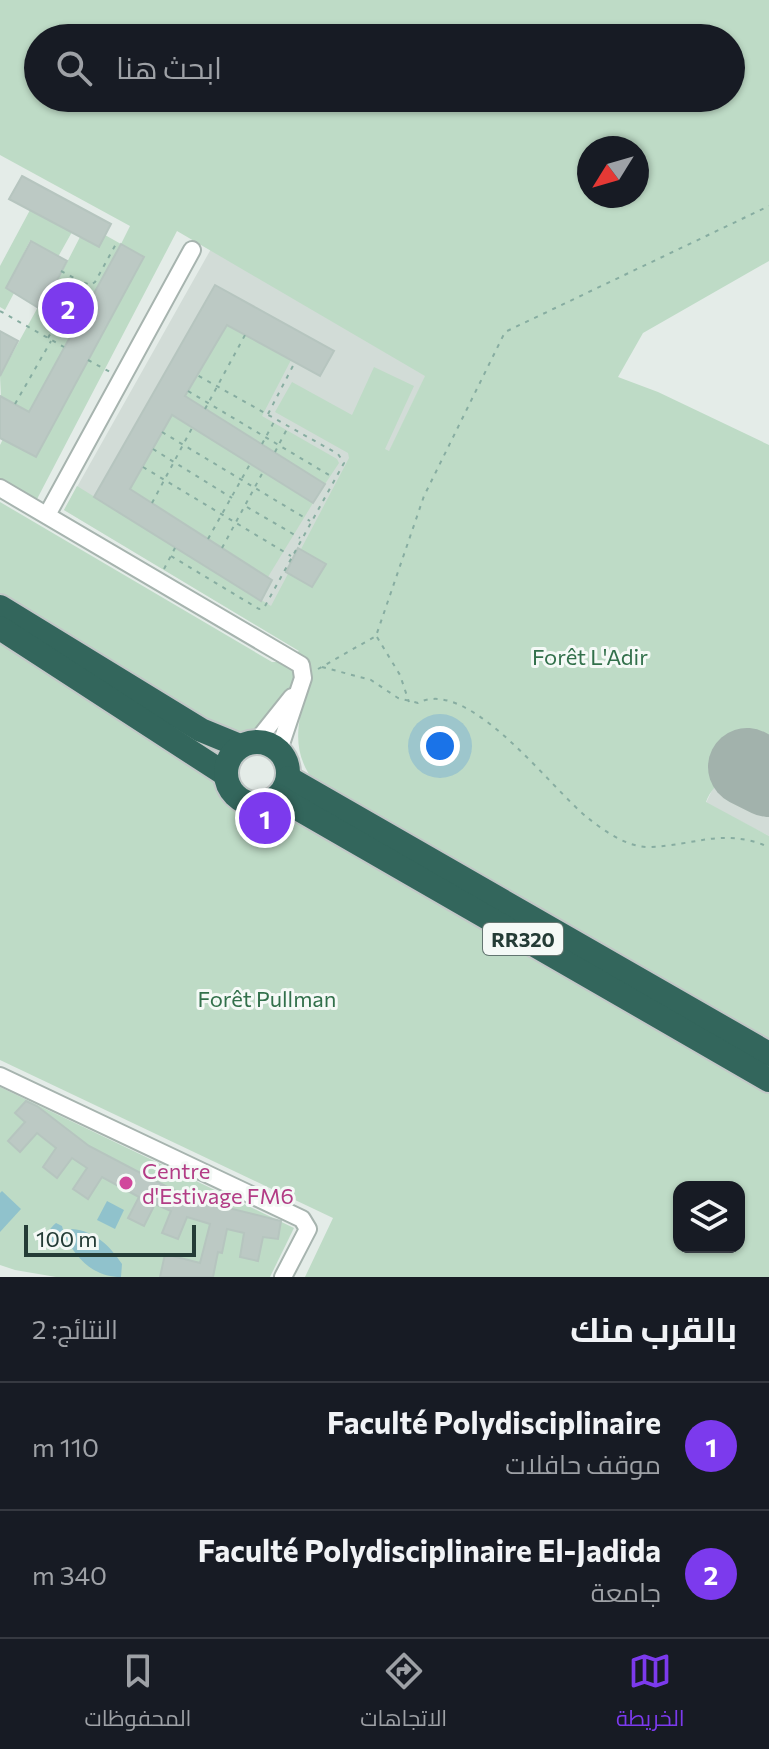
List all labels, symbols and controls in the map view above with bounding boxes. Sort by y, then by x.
search box [24,24,745,112]
icon: search [52,46,96,90]
text: ابحث هنا [116,48,222,85]
north arrow [577,136,649,208]
pin: 2 [42,278,94,338]
park label: Forêt L'Adir [532,643,648,670]
your location [420,726,460,766]
pin: 1 [239,788,291,848]
road number: RR320 [483,923,563,955]
park label: Forêt Pullman [198,985,336,1012]
place label: Centre d'Estivage FM6 [142,1157,294,1209]
marker: Centre d'Estivage FM6 [117,1174,135,1192]
map controls [673,1181,745,1253]
button: layers [673,1181,745,1253]
scale bar [24,1221,196,1257]
text: 100 m [36,1225,98,1252]
text: بالقرب منك [570,1307,737,1349]
text: النتائج: 2 [32,1313,118,1344]
text: Faculté Polydisciplinaire [327,1403,661,1440]
text: 110 m [32,1431,99,1462]
text: 1 [705,1431,717,1462]
text: موقف حافلات [505,1448,661,1479]
text: Faculté Polydisciplinaire El-Jadida [198,1531,661,1568]
text: 340 m [32,1559,107,1590]
text: 2 [704,1559,718,1590]
text: جامعة [591,1576,661,1607]
tab: المحفوظات [84,1649,191,1739]
tab: الاتجاهات [360,1649,447,1739]
tab: الخريطة [616,1649,685,1739]

